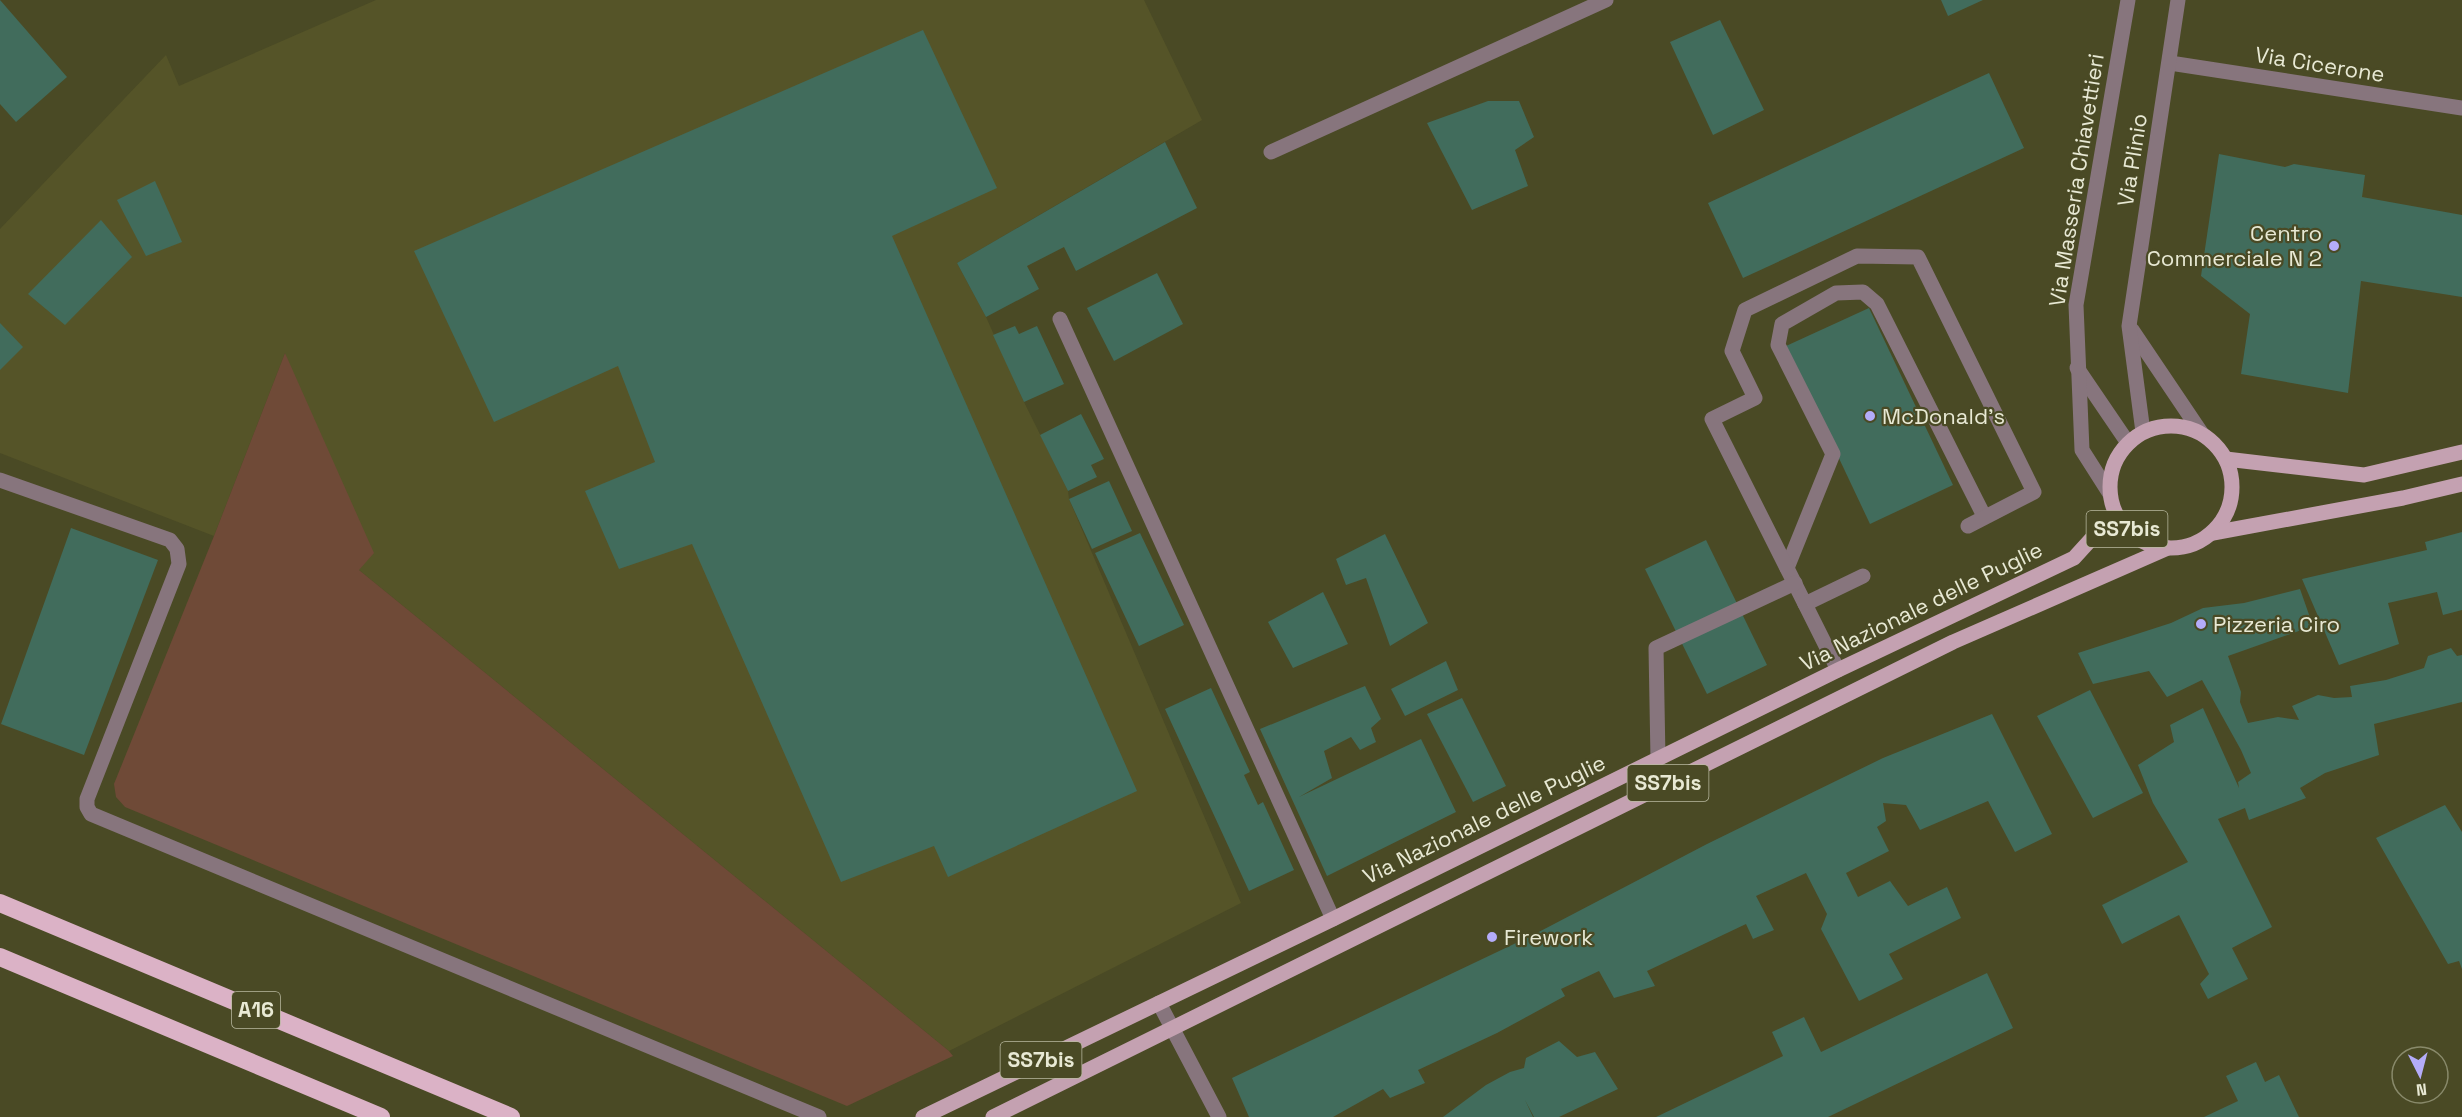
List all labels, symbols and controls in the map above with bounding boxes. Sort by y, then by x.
street label: Via Cicerone [2253,40,2387,88]
street label: Via Masseria Chiavettieri [2042,51,2110,309]
street label: Via Plinio [2111,111,2153,209]
place label: Centro Commerciale N 2 [2147,219,2322,272]
marker: Centro Commerciale N 2 [2327,239,2341,253]
place label: McDonald's [1882,402,2005,430]
marker: McDonald's [1863,409,1877,423]
road number: SS7bis [2086,511,2168,547]
street label: Via Nazionale delle Puglie [1795,535,2047,677]
place label: Pizzeria Ciro [2213,610,2340,638]
marker: Pizzeria Ciro [2194,617,2208,631]
street label: Via Nazionale delle Puglie [1358,748,1610,890]
road number: SS7bis [1628,765,1708,801]
place label: Firework [1504,923,1593,951]
marker: Firework [1485,930,1499,944]
road number: A16 [232,992,280,1028]
road number: SS7bis [1000,1042,1082,1078]
north arrow [2390,1045,2450,1105]
text: N [2415,1078,2428,1100]

